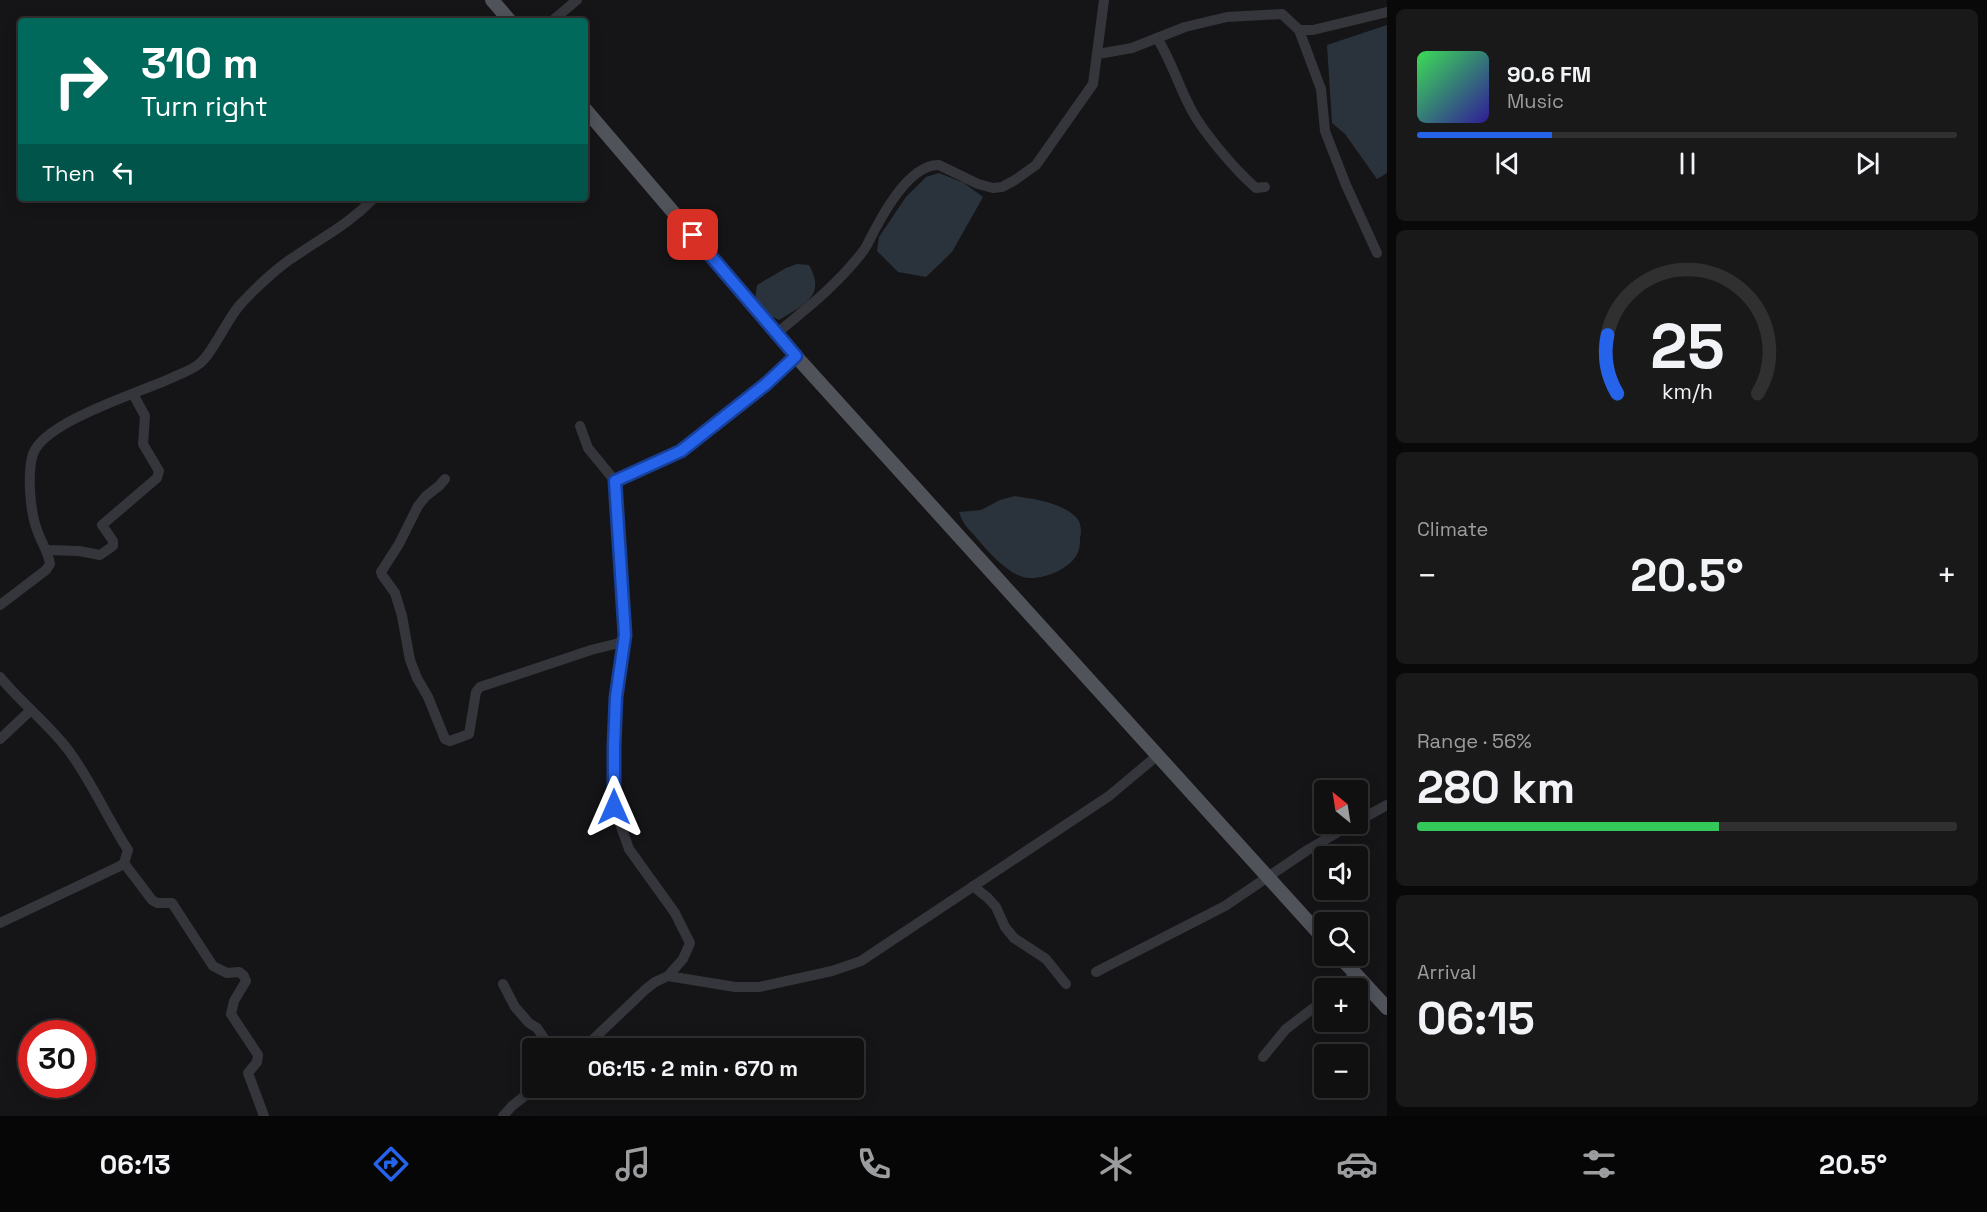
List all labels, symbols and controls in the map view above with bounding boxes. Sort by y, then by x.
text: 310 m [141,37,259,90]
icon: right [42,42,120,120]
text: 90.6 FM [1507,60,1591,88]
text: Music [1507,88,1564,114]
text: Turn right [141,89,268,124]
icon: previous [1491,147,1524,180]
icon: pause [1671,147,1704,180]
icon: next [1851,147,1884,180]
icon: left [107,156,140,189]
text: Then [42,159,95,187]
pin [667,209,718,260]
icon: arrive [676,218,709,251]
text: 25 [1650,307,1724,386]
text: km/h [1661,378,1713,405]
text: Climate [1417,516,1488,542]
text: 20.5° [1630,547,1744,604]
text: − [1417,555,1437,597]
text: + [1937,555,1957,597]
text: Range · 56% [1417,728,1532,754]
text: 280 km [1417,759,1575,816]
position arrow [582,775,646,839]
north arrow [1314,780,1368,834]
map controls [1314,780,1368,1098]
button: sound [1314,846,1368,900]
button: search [1314,912,1368,966]
text: Arrival [1417,959,1476,985]
button: + [1314,978,1368,1032]
text: 06:15 [1417,990,1535,1047]
speed limit sign: 30 [18,1020,96,1098]
button: − [1314,1044,1368,1098]
text: 06:15 · 2 min · 670 m [588,1054,798,1082]
icon: directions [370,1143,412,1185]
icon: music [612,1143,654,1185]
icon: phone [853,1143,895,1185]
icon: climate [1095,1143,1137,1185]
icon: car [1336,1143,1378,1185]
icon: filters [1578,1143,1620,1185]
text: 06:13 [100,1147,171,1182]
text: 20.5° [1819,1147,1887,1182]

